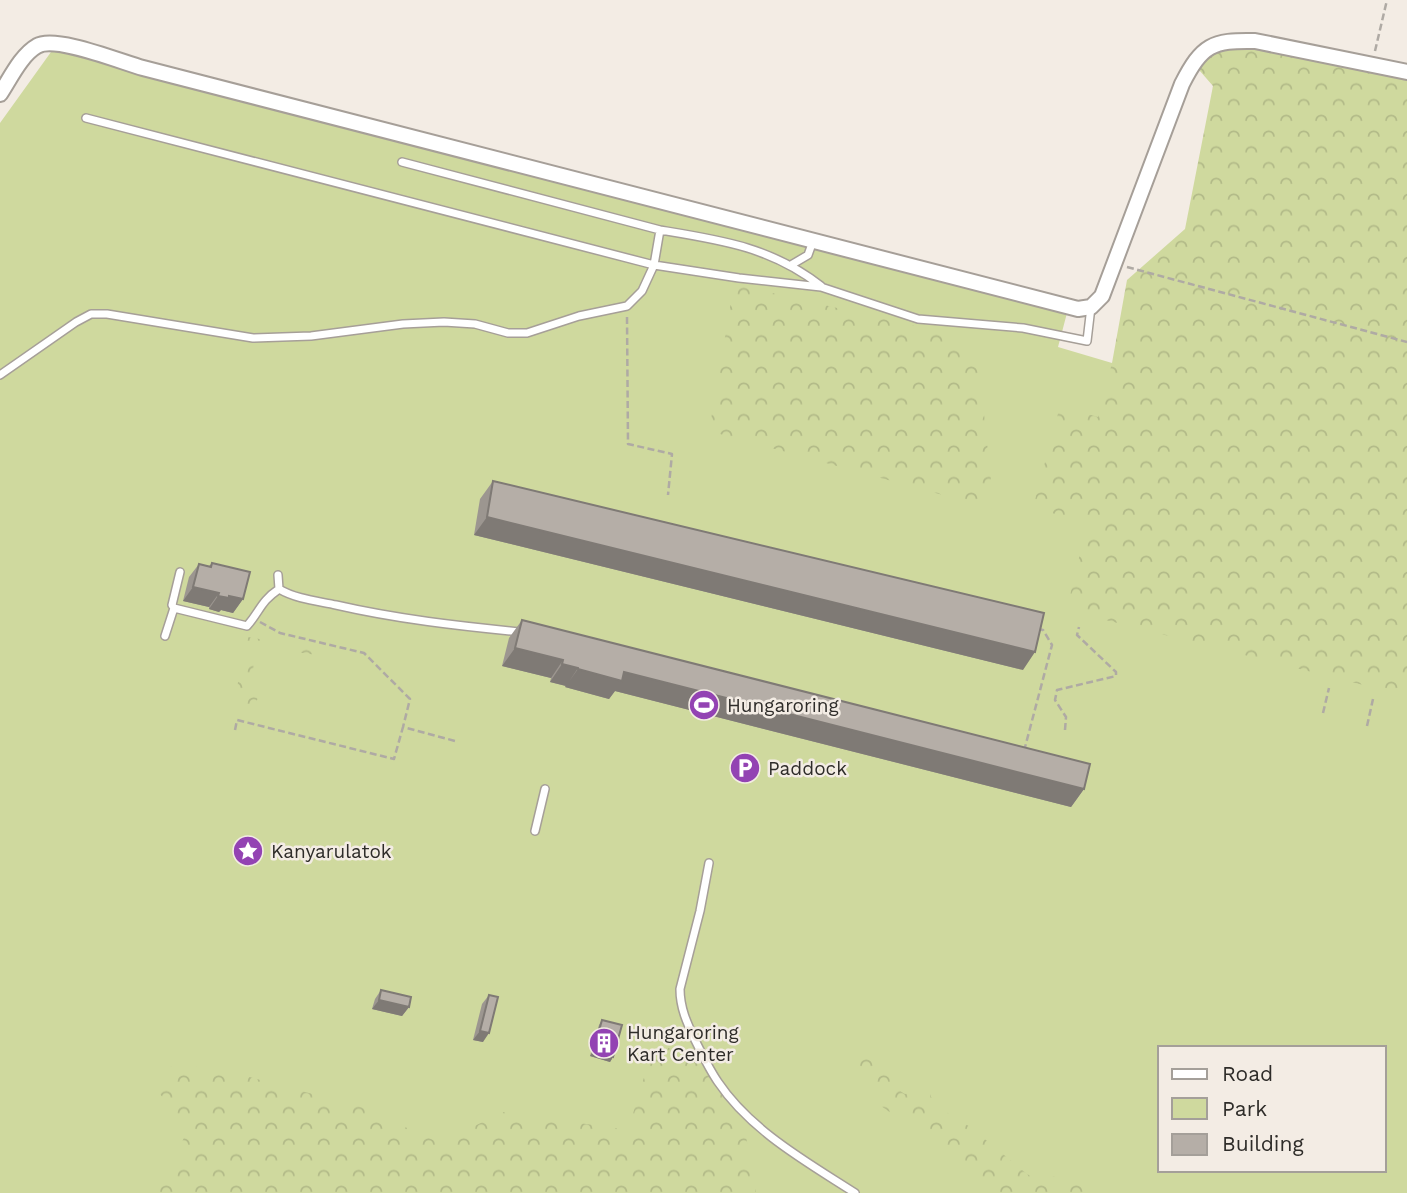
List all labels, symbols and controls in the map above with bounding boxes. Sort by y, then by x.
sports icon: Hungaroring [687,688,721,722]
place label: Hungaroring [727,694,840,717]
parking icon: Paddock [728,751,762,785]
place label: Paddock [768,757,847,780]
place icon: Kanyarulatok [231,834,265,868]
place label: Kanyarulatok [271,840,392,863]
place label: Hungaroring Kart Center [627,1021,740,1066]
building icon: Hungaroring Kart Center [587,1026,621,1060]
legend [1158,1046,1386,1172]
text: Road [1222,1061,1273,1086]
text: Park [1222,1096,1267,1121]
text: Building [1222,1131,1304,1156]

